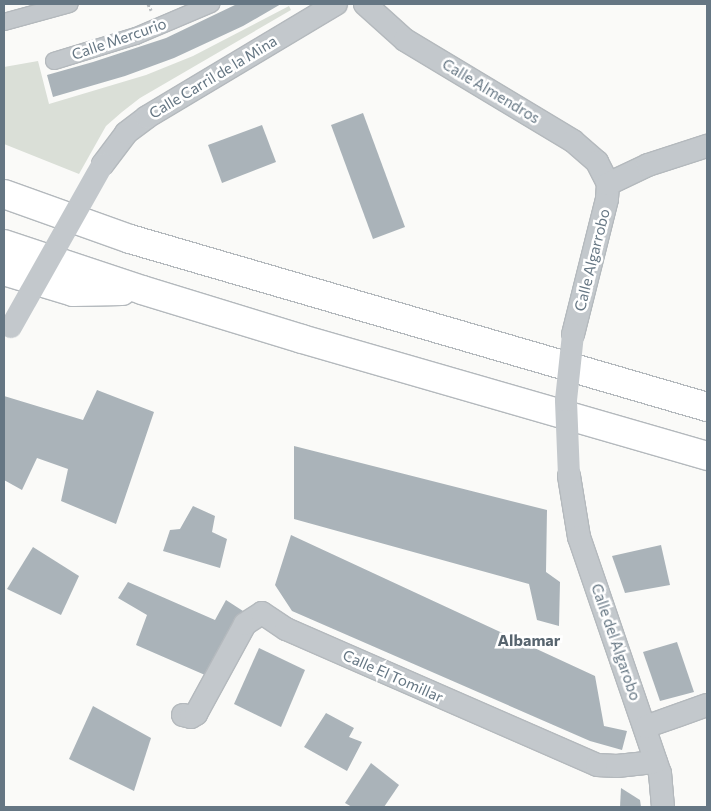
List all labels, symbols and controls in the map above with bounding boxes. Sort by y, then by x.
street label: Calle Mercurio [69,14,169,64]
street label: Calle Carril de la Mina [146,32,280,122]
street label: Calle Almendros [439,55,543,127]
street label: Calle Algarrobo [571,207,613,313]
street label: Calle del Algarobo [588,581,644,703]
district label: Albamar [498,630,560,650]
street label: Calle El Tomillar [340,646,446,706]

